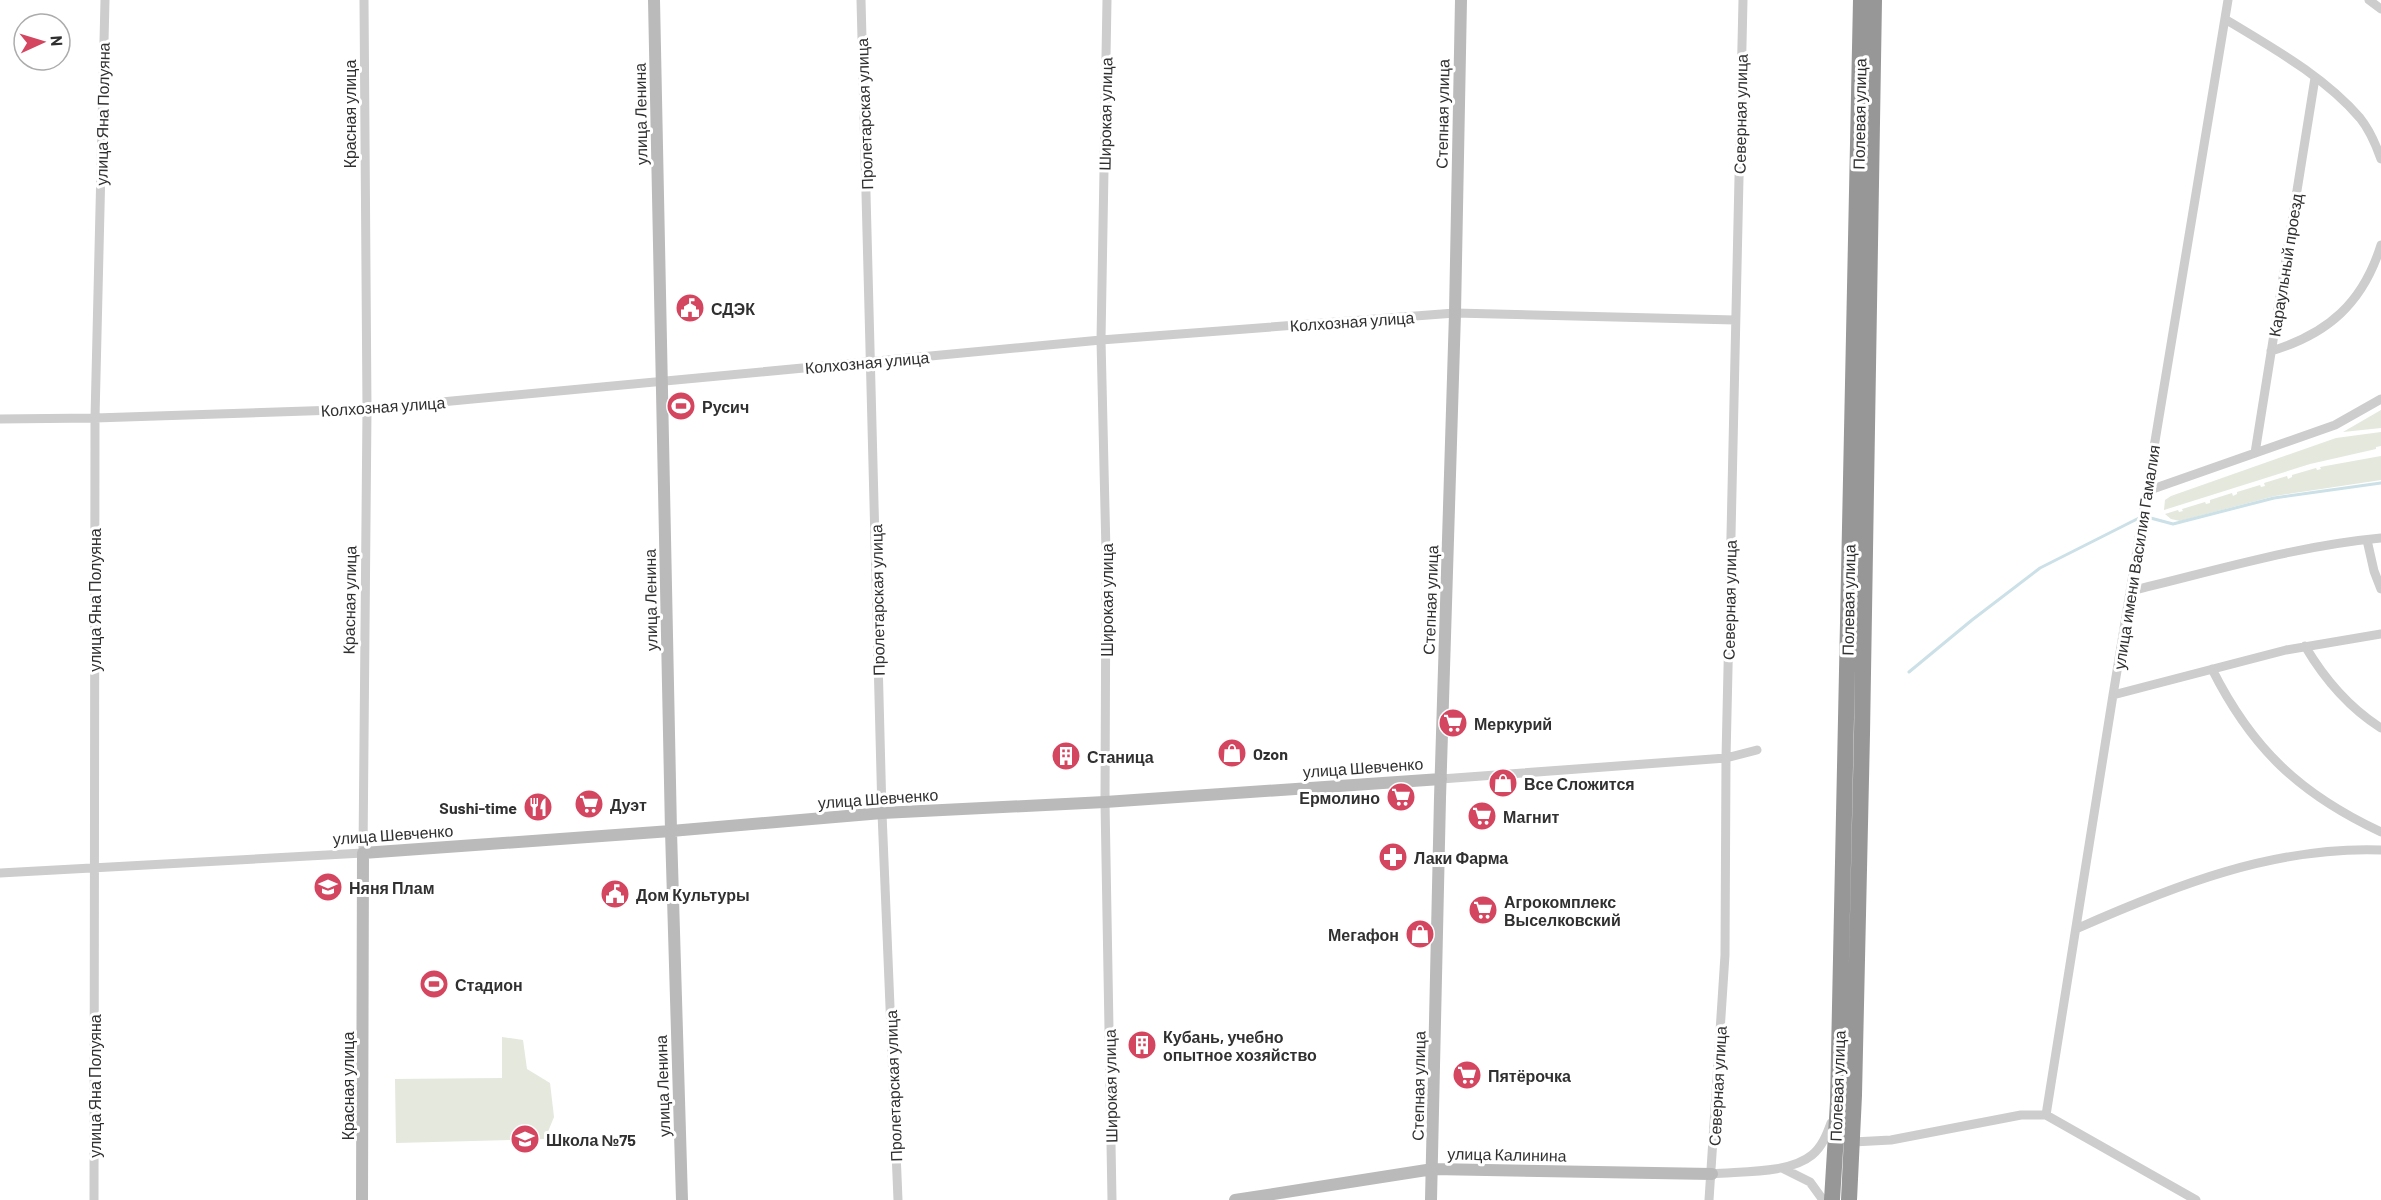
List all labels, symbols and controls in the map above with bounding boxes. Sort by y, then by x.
north arrow [12,12,72,72]
text: N [48,35,67,47]
street label: Пролетарская улица [852,38,876,190]
street label: улица Яна Полуяна [91,42,113,186]
street label: Северная улица [1729,54,1751,174]
street label: Широкая улица [1095,57,1115,171]
street label: Полевая улица [1849,58,1869,170]
street label: Степная улица [1432,59,1452,169]
street label: Красная улица [340,60,359,168]
street label: улица Ленина [630,63,650,165]
street label: Караульный проезд [2264,191,2306,338]
public building icon: СДЭК [674,292,706,324]
place label: СДЭК [711,299,755,318]
street label: Колхозная улица [1289,307,1415,335]
street label: Колхозная улица [804,347,930,377]
sports icon: Русич [665,390,697,422]
street label: Колхозная улица [320,392,446,420]
place label: Русич [702,397,749,416]
street label: улица имени Василия Гамалия [2109,443,2163,671]
street label: Пролетарская улица [866,524,888,676]
street label: улица Яна Полуяна [85,528,104,672]
street label: Северная улица [1718,540,1740,660]
street label: Широкая улица [1097,543,1116,657]
street label: Полевая улица [1838,544,1858,656]
street label: Красная улица [339,545,359,655]
street label: Степная улица [1419,545,1441,655]
street label: улица Ленина [640,549,660,651]
supermarket icon: Меркурий [1437,707,1469,739]
place label: Меркурий [1474,714,1552,733]
shop icon: Ozon [1216,737,1248,769]
building icon: Станица [1050,740,1082,772]
place label: Ozon [1253,744,1288,763]
place label: Станица [1087,747,1154,766]
street label: улица Шевченко [1302,753,1424,781]
shop icon: Все Сложится [1487,767,1519,799]
place label: Все Сложится [1524,774,1635,793]
supermarket icon: Ермолино [1385,781,1417,813]
street label: улица Шевченко [817,784,939,812]
supermarket icon: Дуэт [573,788,605,820]
place label: Ермолино [1299,788,1380,807]
restaurant icon: Sushi-time [522,791,554,823]
place label: Дуэт [610,795,647,814]
place label: Sushi-time [439,798,517,817]
supermarket icon: Магнит [1466,800,1498,832]
place label: Магнит [1503,807,1560,826]
street label: улица Шевченко [332,820,454,848]
pharmacy icon: Лаки Фарма [1377,841,1409,873]
place label: Лаки Фарма [1414,848,1508,867]
school or university icon: Няня Плам [312,871,344,903]
place label: Няня Плам [349,878,435,897]
public building icon: Дом Культуры [599,878,631,910]
place label: Дом Культуры [636,885,750,904]
place label: Агрокомплекс Выселковский [1504,892,1621,929]
supermarket icon: Агрокомплекс Выселковский [1467,894,1499,926]
shop icon: Мегафон [1404,918,1436,950]
place label: Мегафон [1328,925,1399,944]
sports icon: Стадион [418,968,450,1000]
place label: Стадион [455,975,523,994]
street label: Пролетарская улица [881,1010,905,1162]
street label: улица Яна Полуяна [85,1014,104,1158]
street label: Северная улица [1704,1025,1730,1146]
place label: Кубань, учебно опытное хозяйство [1163,1027,1317,1064]
street label: Широкая улица [1100,1029,1120,1143]
building icon: Кубань, учебно опытное хозяйство [1126,1029,1158,1061]
street label: Полевая улица [1826,1030,1848,1142]
street label: Степная улица [1408,1031,1428,1141]
street label: Красная улица [338,1032,357,1140]
street label: улица Ленина [651,1035,673,1137]
supermarket icon: Пятёрочка [1451,1059,1483,1091]
place label: Пятёрочка [1488,1066,1571,1085]
school or university icon: Школа №75 [509,1123,541,1155]
place label: Школа №75 [546,1130,636,1149]
street label: улица Калинина [1447,1143,1567,1165]

